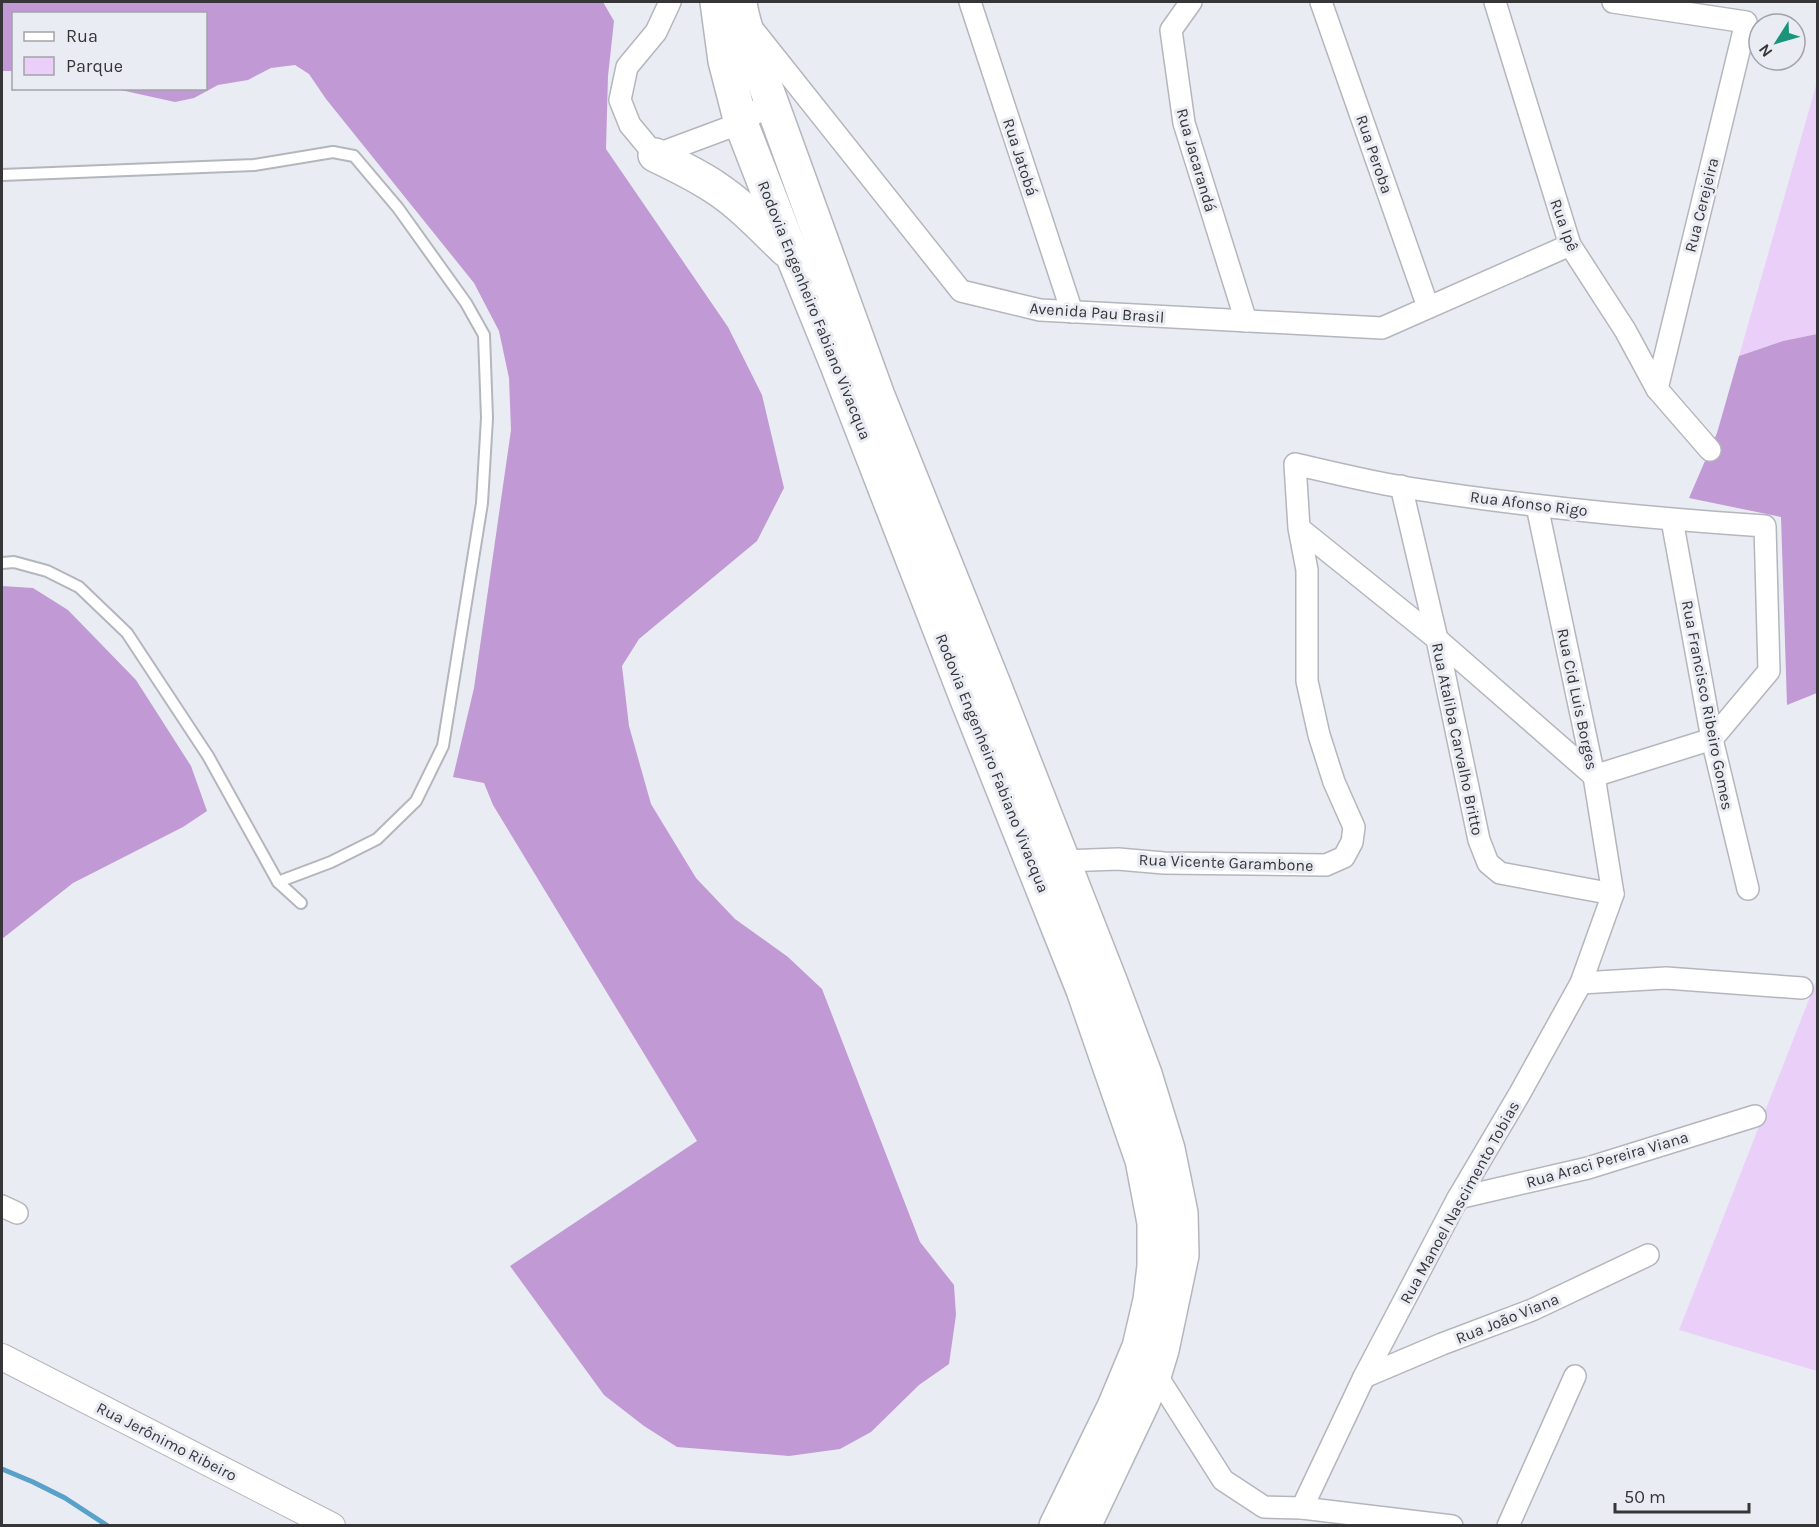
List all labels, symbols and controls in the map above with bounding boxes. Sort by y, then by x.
legend [12,12,207,90]
north arrow [1747,12,1807,72]
text: Rua [66,25,98,47]
text: N [1754,40,1776,61]
text: Parque [66,55,123,77]
street label: Rua Jacarandá [1173,106,1220,214]
street label: Rua Peroba [1352,112,1397,196]
street label: Rua Jatobá [999,116,1042,198]
street label: Rua Cerejeira [1681,156,1722,254]
street label: Rodovia Engenheiro Fabiano Vivacqua [754,178,875,442]
street label: Rua Ipê [1546,196,1583,254]
street label: Avenida Pau Brasil [1029,298,1165,327]
street label: Rua Afonso Rigo [1469,487,1589,520]
street label: Rua Francisco Ribeiro Gomes [1678,599,1737,811]
street label: Rua Cid Luis Borges [1553,627,1602,771]
street label: Rodovia Engenheiro Fabiano Vivacqua [932,631,1053,895]
street label: Rua Ataliba Carvalho Britto [1428,641,1487,837]
street label: Rua Vicente Garambone [1138,850,1314,875]
street label: Rua Manoel Nascimento Tobias [1396,1098,1523,1307]
street label: Rua Araci Pereira Viana [1524,1127,1690,1192]
street label: Rua João Viana [1453,1289,1562,1348]
street label: Rua Jerônimo Ribeiro [93,1398,240,1485]
scale bar [1615,1476,1748,1514]
text: 50 m [1624,1486,1666,1508]

